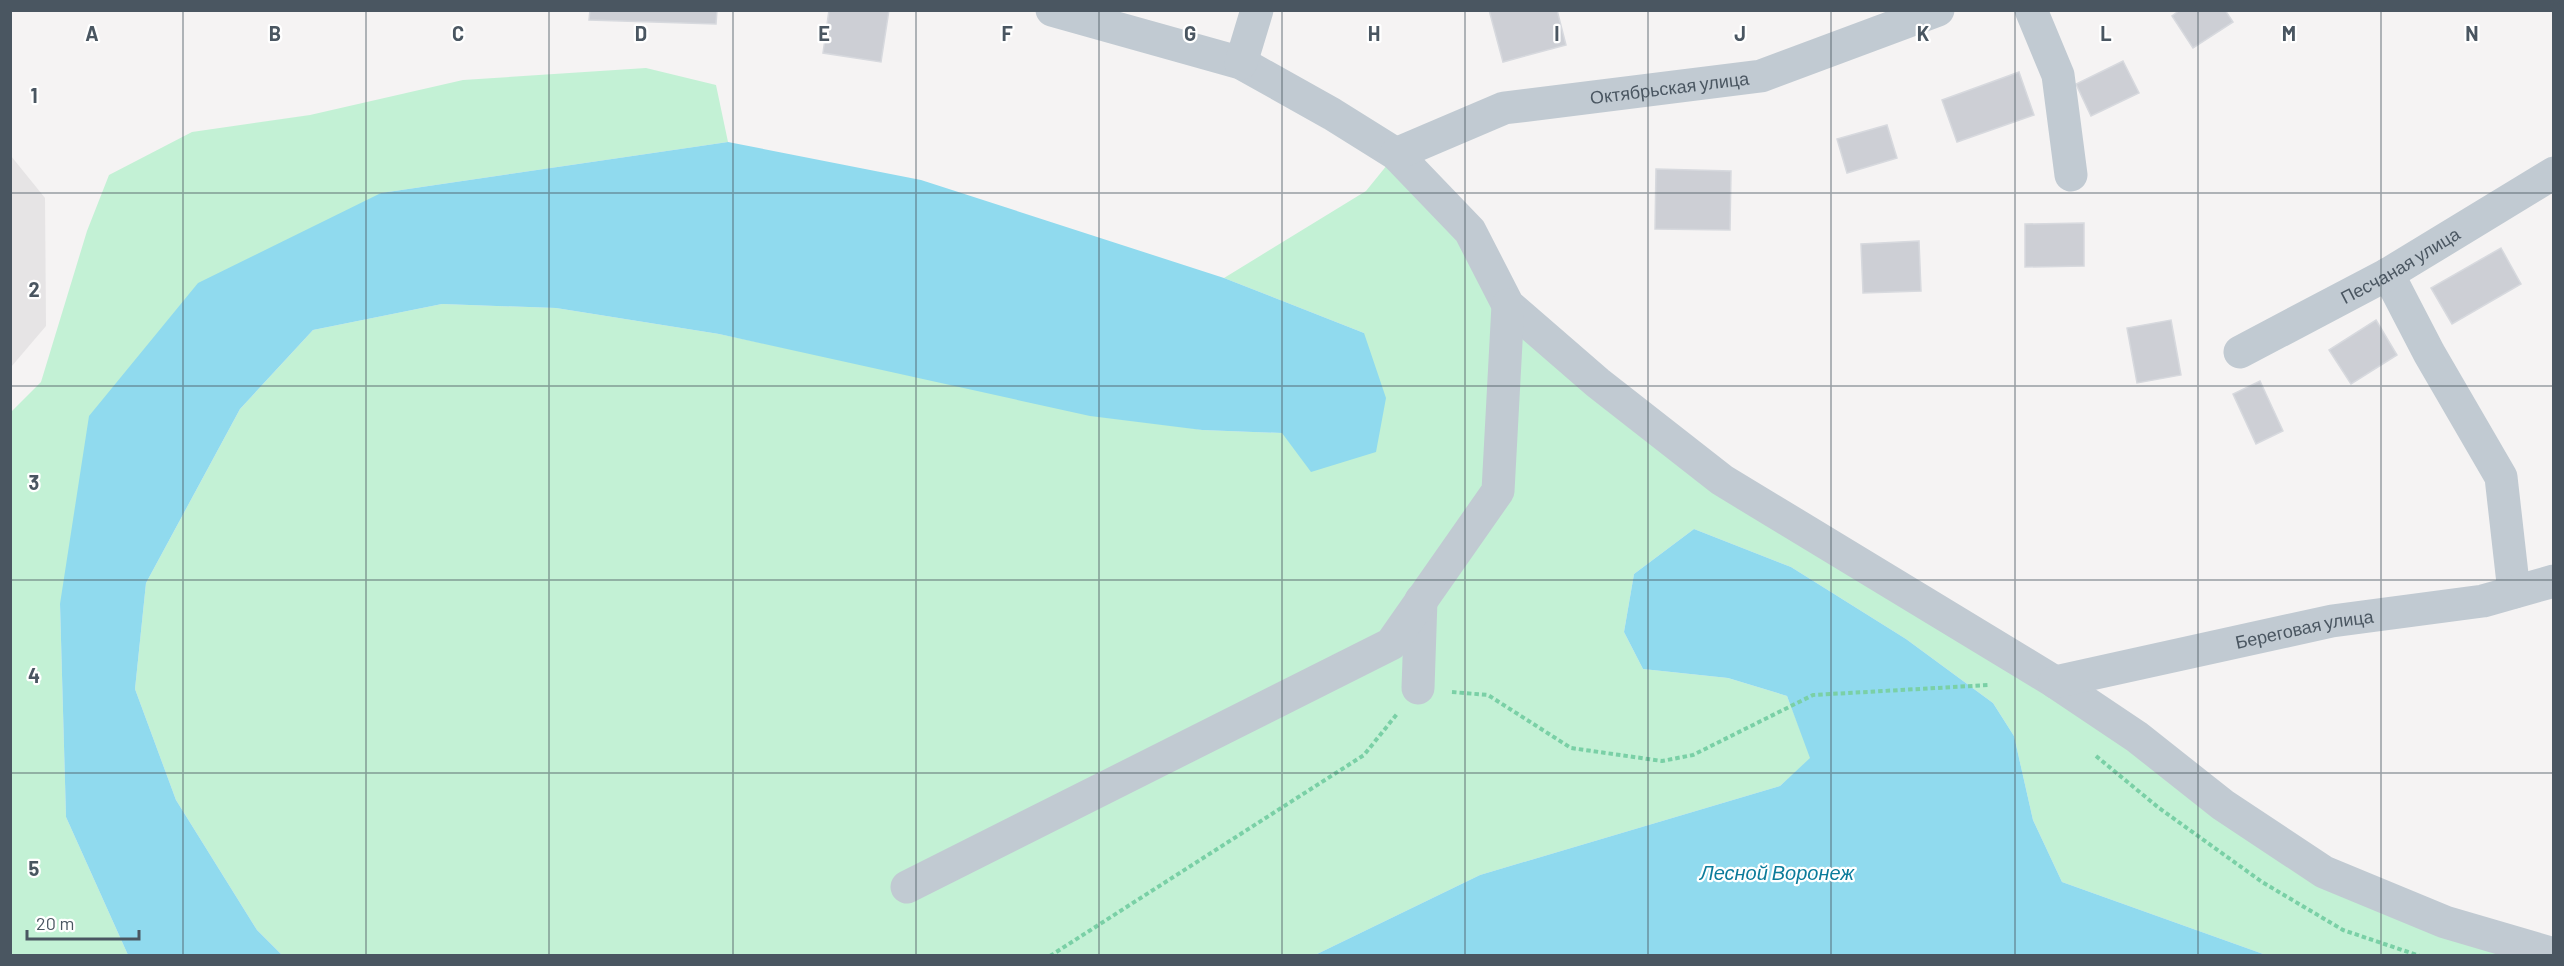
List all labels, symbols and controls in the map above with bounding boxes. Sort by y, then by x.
text: A [85,21,99,45]
text: B [269,21,281,45]
text: C [452,21,464,45]
text: D [635,21,647,45]
text: E [818,21,830,45]
text: F [1001,21,1013,45]
text: G [1184,21,1196,45]
text: H [1368,21,1380,45]
text: I [1554,21,1560,45]
text: J [1734,21,1746,45]
text: K [1917,21,1930,45]
text: L [2100,21,2112,45]
text: M [2282,21,2296,45]
text: N [2465,21,2479,45]
street label: Октябрьская улица [1589,66,1751,108]
text: 1 [30,83,38,107]
street label: Песчаная улица [2337,222,2464,308]
text: 2 [28,277,40,301]
text: 3 [29,470,39,494]
street label: Береговая улица [2233,605,2376,653]
text: 4 [28,663,40,687]
text: 5 [29,856,40,880]
water label: Лесной Воронеж [1698,860,1855,884]
scale bar [27,903,140,941]
text: 20 m [36,912,74,934]

